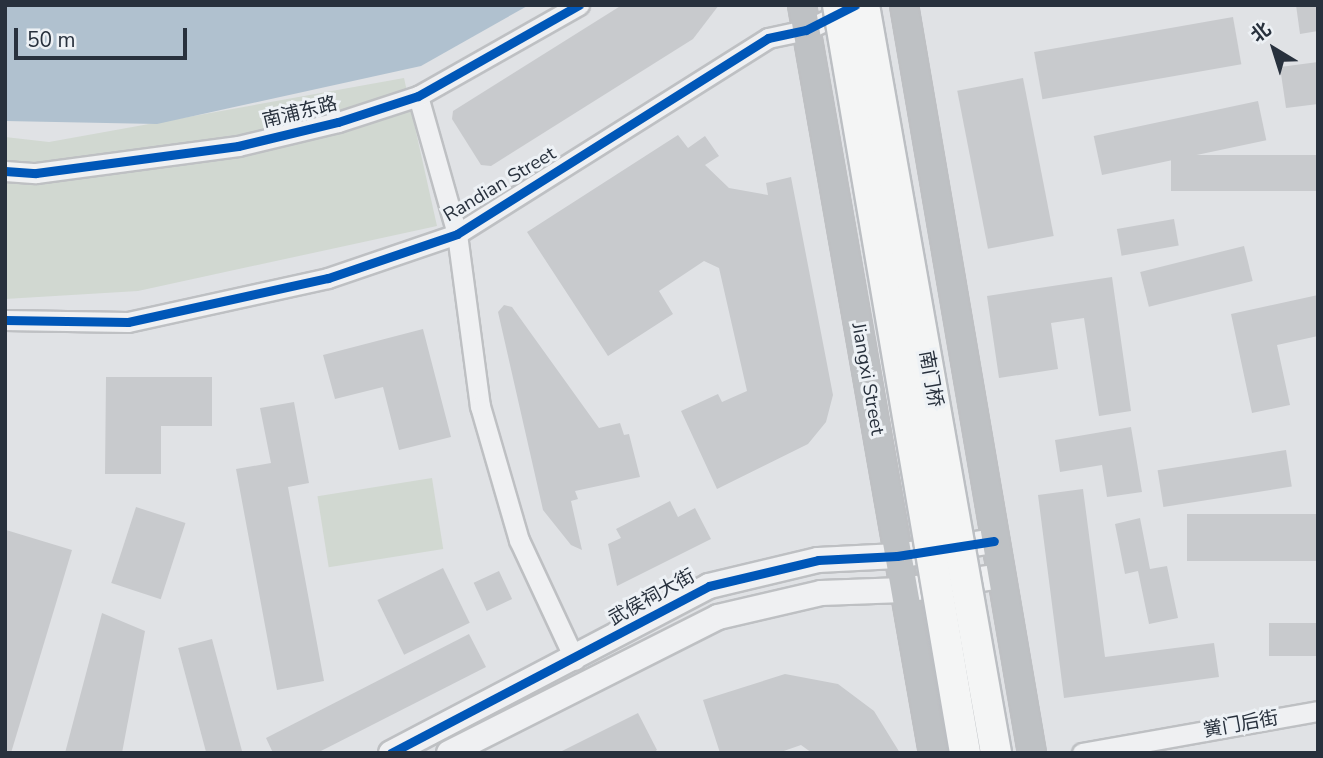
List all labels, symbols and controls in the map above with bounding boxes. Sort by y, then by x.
scale bar [18,14,191,58]
north arrow [1239,14,1309,84]
text: 北 [1246,16,1277,49]
text: 50 m [27,26,76,54]
street label: 南浦东路 [260,93,340,133]
street label: Randian Street [440,143,560,227]
street label: Jiangxi Street [846,321,888,437]
street label: 南门桥 [914,349,946,409]
street label: 武侯祠大街 [605,565,699,631]
street label: 黉门后街 [1202,707,1280,743]

